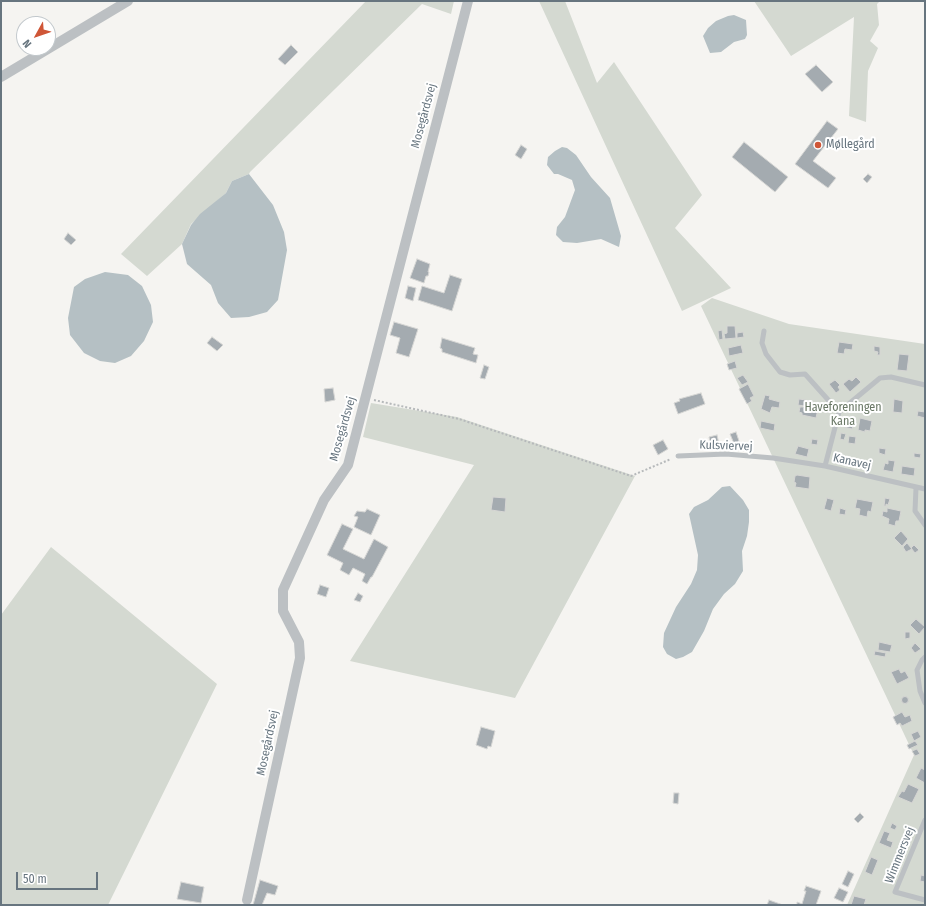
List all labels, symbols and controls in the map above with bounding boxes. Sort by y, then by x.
north arrow [16,16,56,56]
text: N [20,37,34,50]
street label: Mosegårdsvej [408,82,440,150]
place label: Møllegård [826,138,875,152]
marker: Møllegård [813,140,823,150]
street label: Mosegårdsvej [327,395,359,463]
park label: Haveforeningen Kana [804,401,882,429]
street label: Kulsviervej [699,438,753,454]
street label: Kanavej [832,451,872,473]
street label: Mosegårdsvej [254,709,282,777]
street label: Wimmersvej [882,825,918,885]
scale bar [18,864,100,890]
text: 50 m [23,872,47,886]

